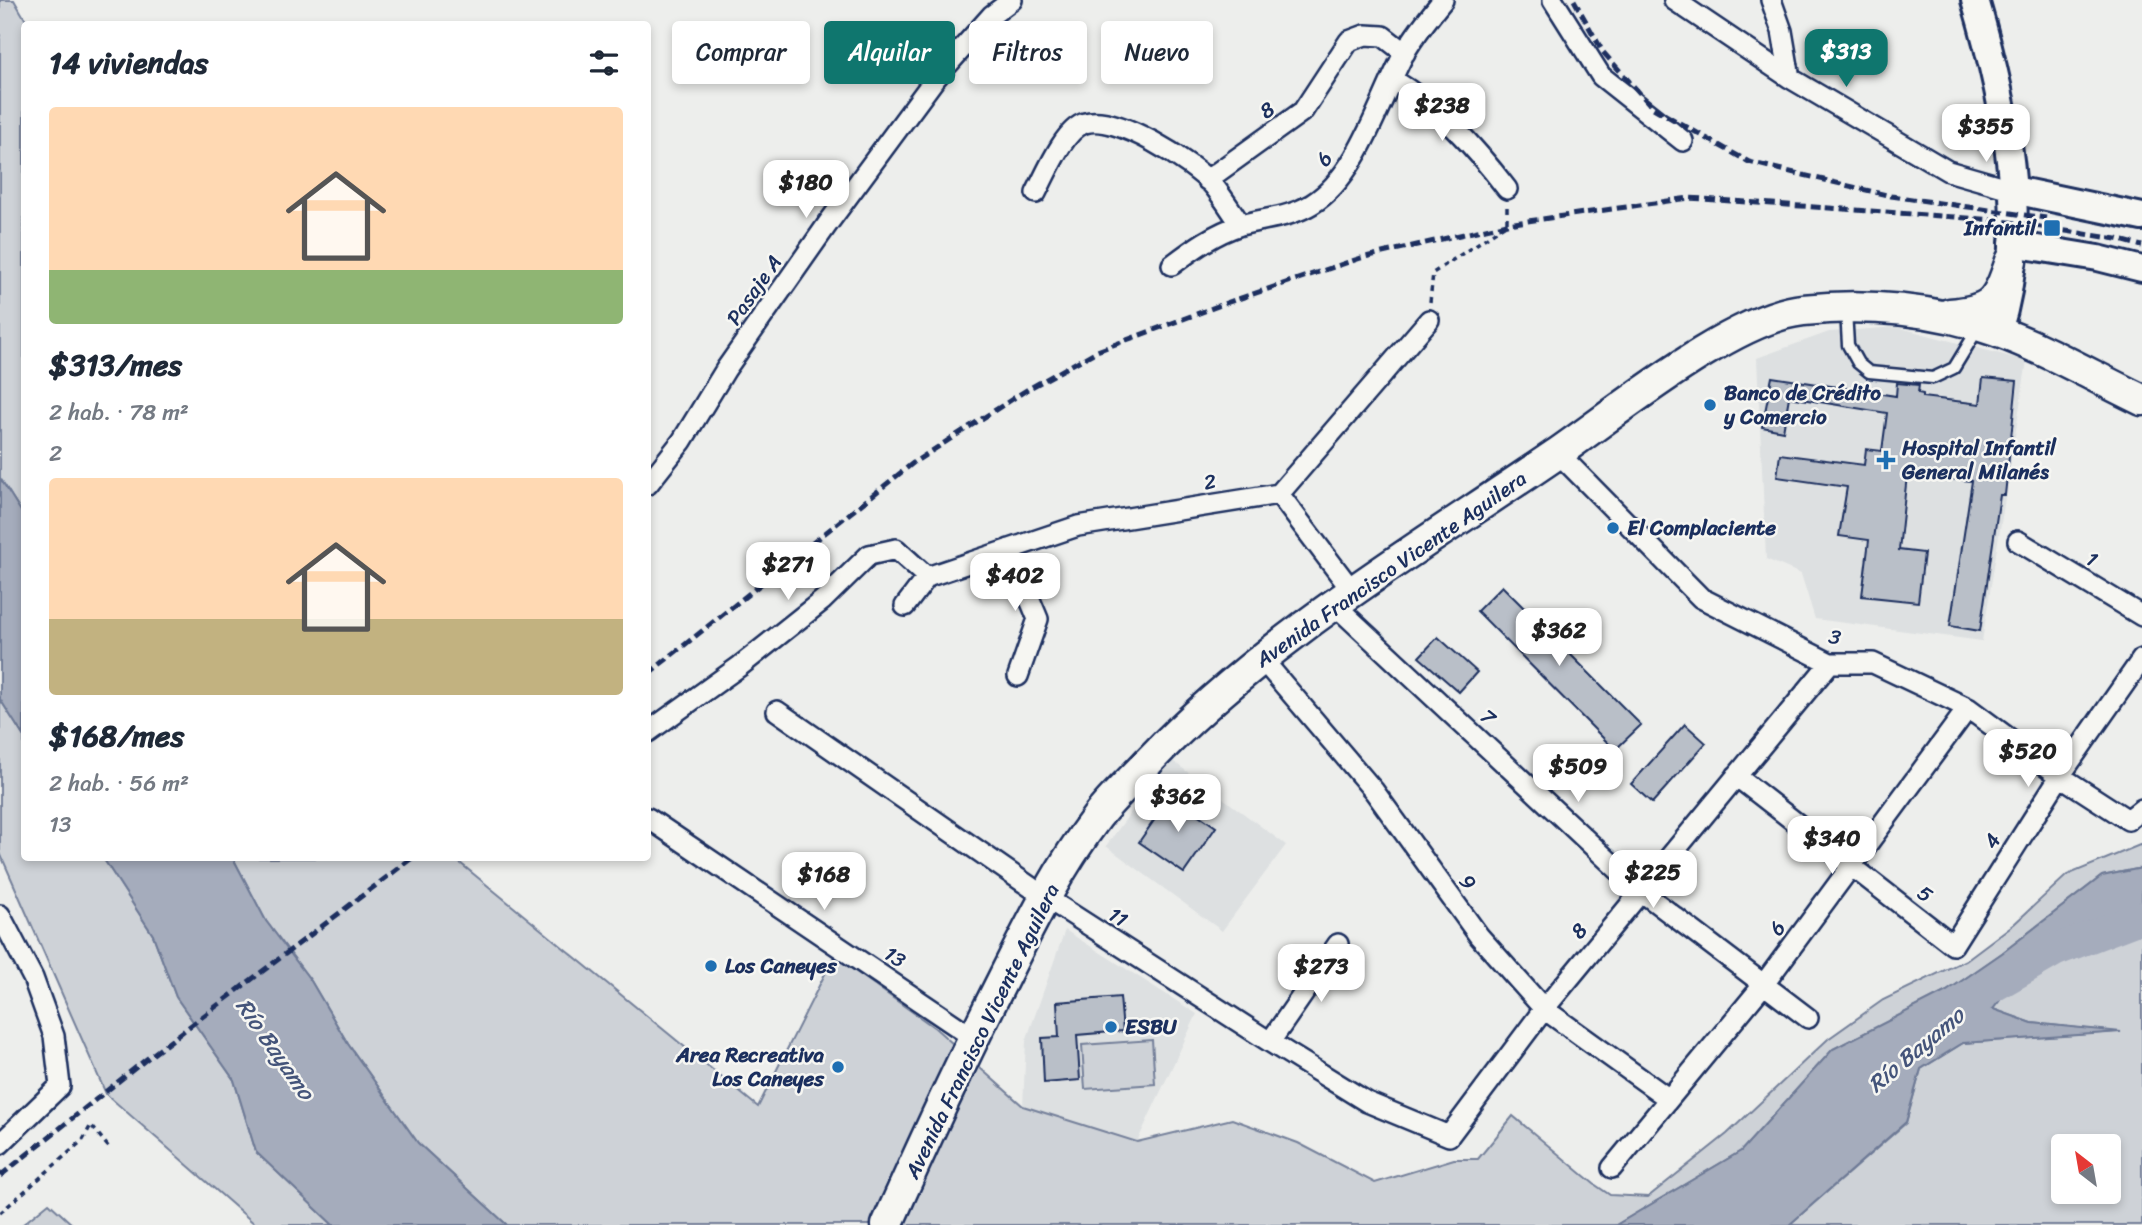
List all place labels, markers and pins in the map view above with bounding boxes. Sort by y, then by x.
pin: $313 [1805,29,1887,89]
pin: $238 [1401,83,1483,143]
pin: $355 [1945,104,2027,164]
pin: $180 [765,160,847,220]
place label: Infantil [1963,209,2037,247]
marker: Infantil [2042,218,2062,238]
place label: Banco de Crédito y Comercio [1723,374,1881,436]
marker: Banco de Crédito y Comercio [1702,397,1718,413]
place label: Hospital Infantil General Milanés [1901,429,2057,491]
marker: Hospital Infantil General Milanés [1876,450,1896,470]
place label: El Complaciente [1627,509,1776,547]
marker: El Complaciente [1605,520,1621,536]
pin: $271 [747,542,829,602]
pin: $402 [974,554,1056,613]
pin: $362 [1518,608,1600,668]
pin: $520 [1987,730,2069,789]
pin: $509 [1537,744,1619,804]
pin: $362 [1137,774,1219,834]
pin: $340 [1791,816,1873,876]
pin: $225 [1612,850,1694,910]
pin: $168 [783,852,865,912]
pin: $273 [1280,944,1362,1004]
place label: Los Caneyes [725,947,838,985]
marker: Los Caneyes [703,958,719,974]
place label: ESBU [1125,1008,1177,1046]
marker: ESBU [1103,1019,1119,1035]
place label: Area Recreativa Los Caneyes [675,1036,825,1098]
marker: Area Recreativa Los Caneyes [830,1059,846,1075]

